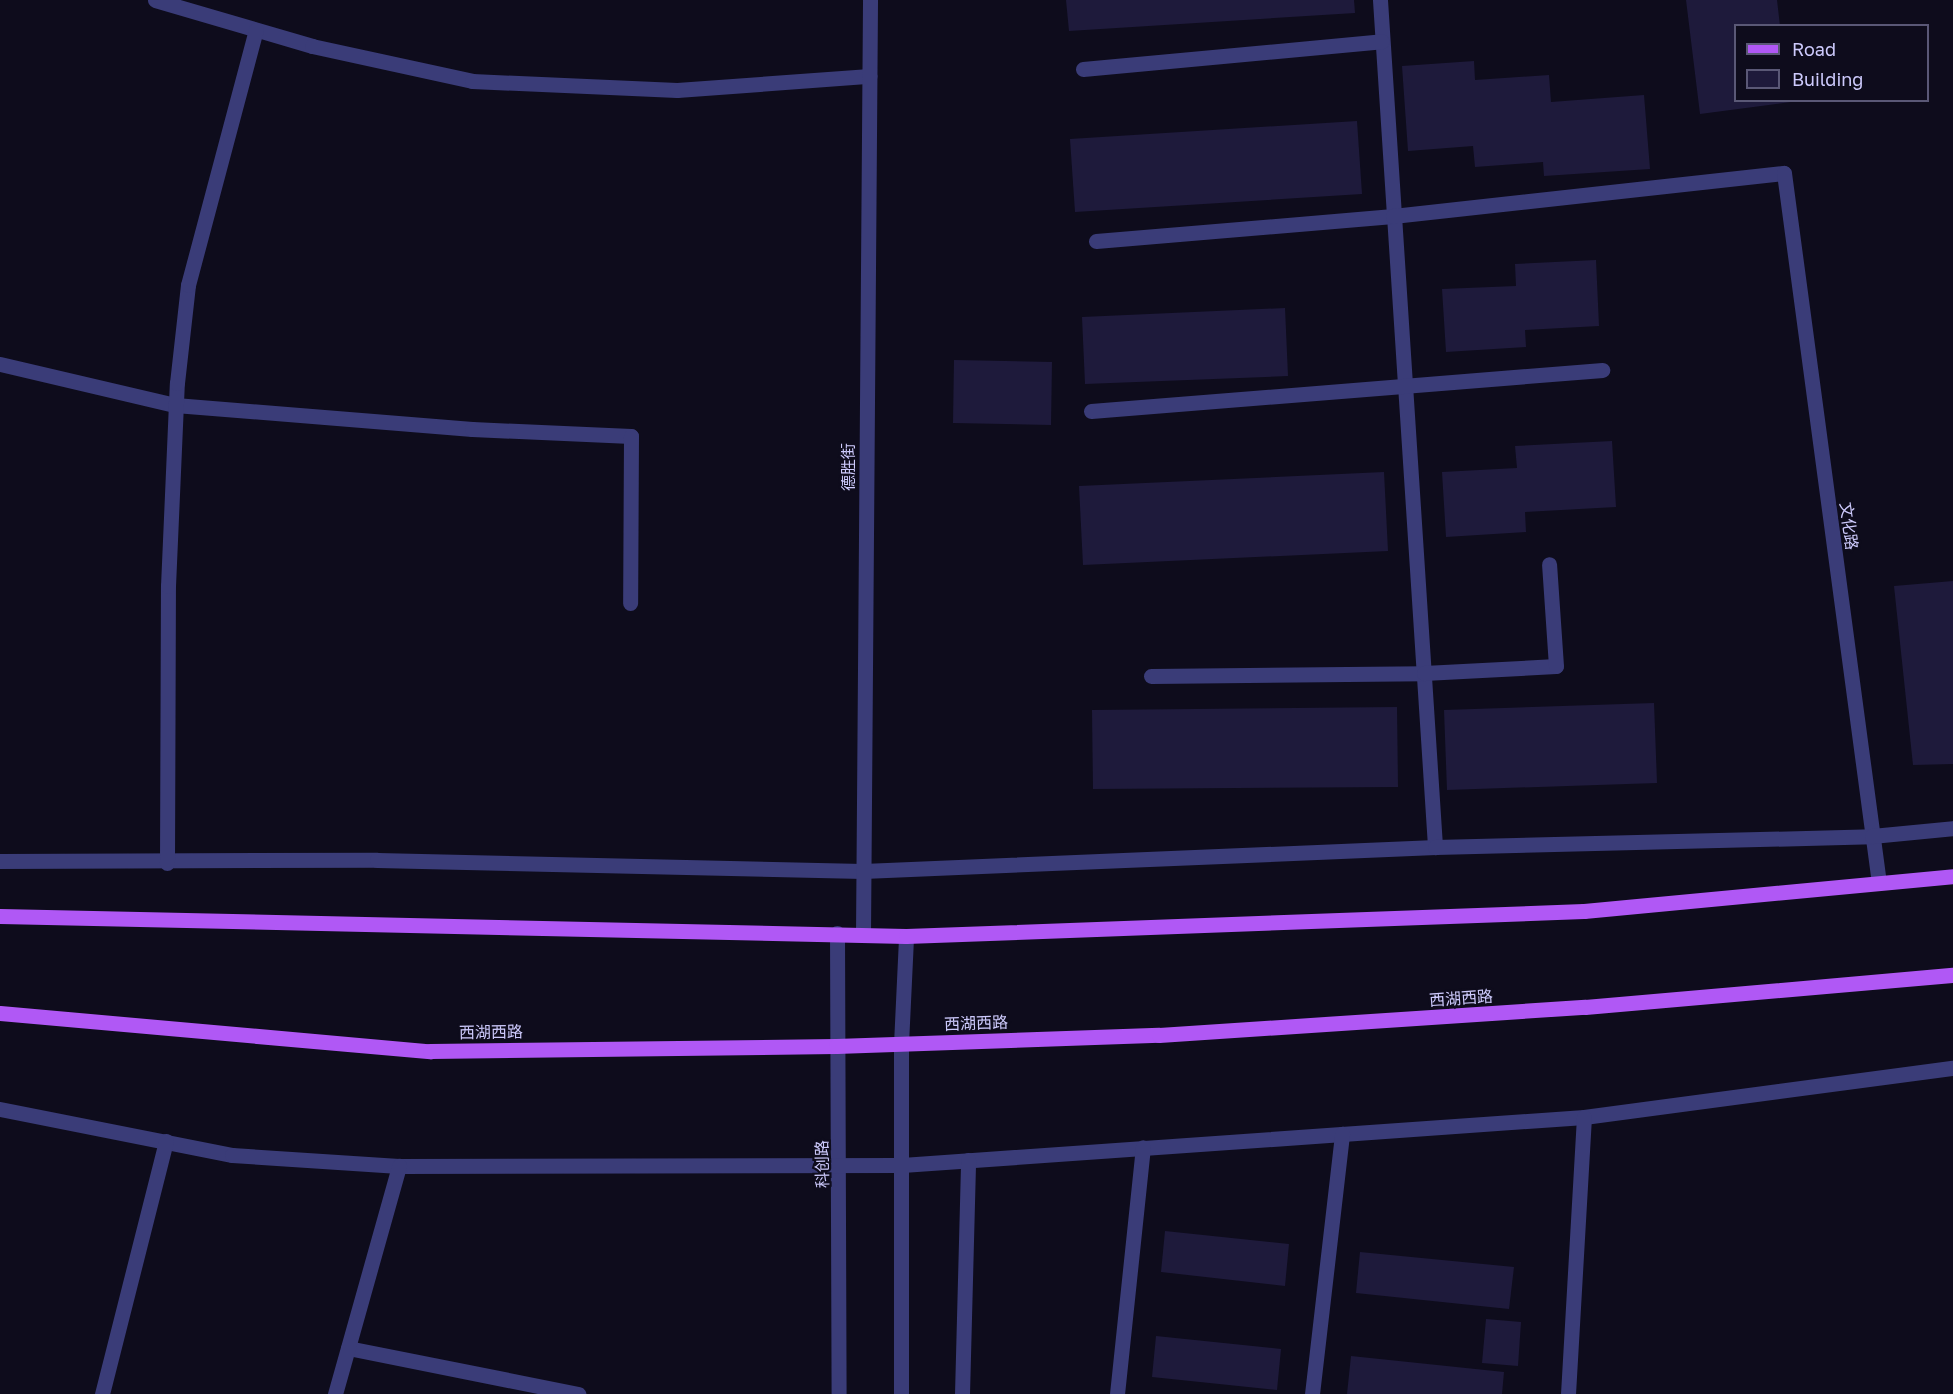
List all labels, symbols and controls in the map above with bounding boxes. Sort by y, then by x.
legend [1734,24,1929,102]
text: Road [1792,38,1836,60]
text: Building [1792,68,1863,90]
street label: 德胜街 [838,443,858,491]
street label: 文化路 [1836,501,1862,551]
street label: 西湖西路 [1428,986,1494,1010]
street label: 西湖西路 [944,1012,1008,1034]
street label: 西湖西路 [459,1022,523,1042]
street label: 科创路 [812,1140,832,1188]

